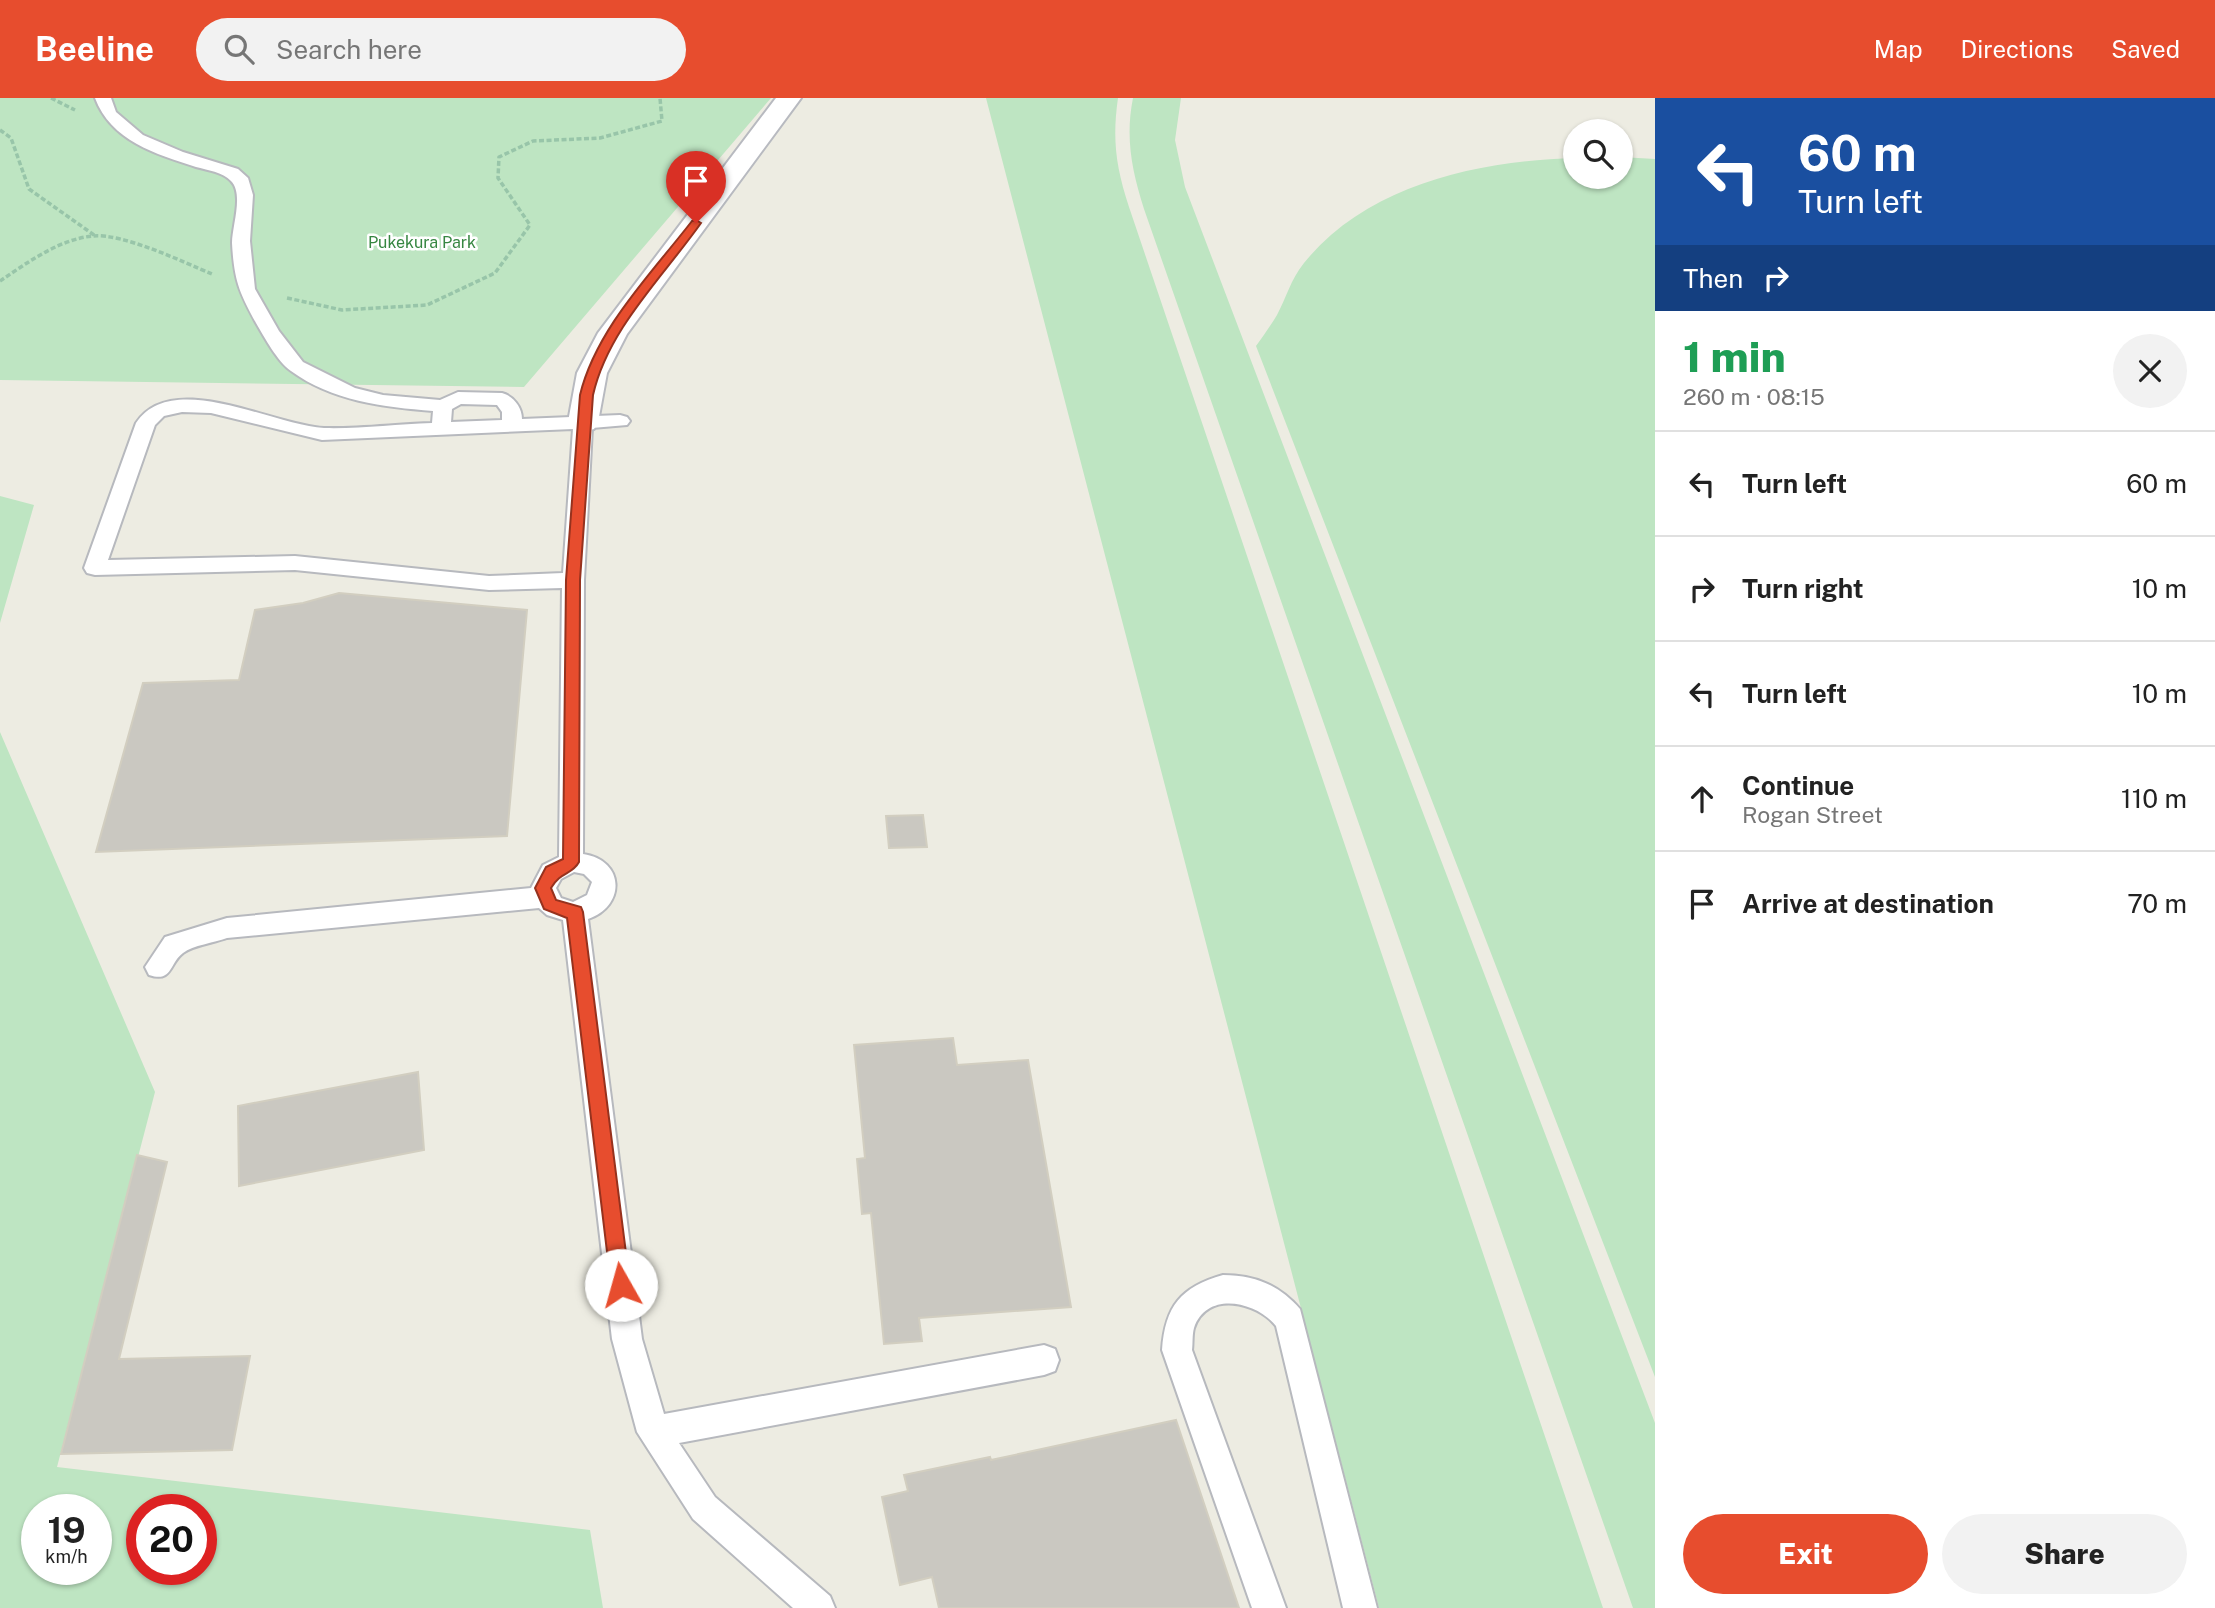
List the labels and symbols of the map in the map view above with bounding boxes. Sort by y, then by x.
pin [666,151,726,223]
park label: Pukekura Park [368,233,476,252]
position arrow [584,1248,658,1322]
speed limit sign: 20 [126,1494,217,1585]

